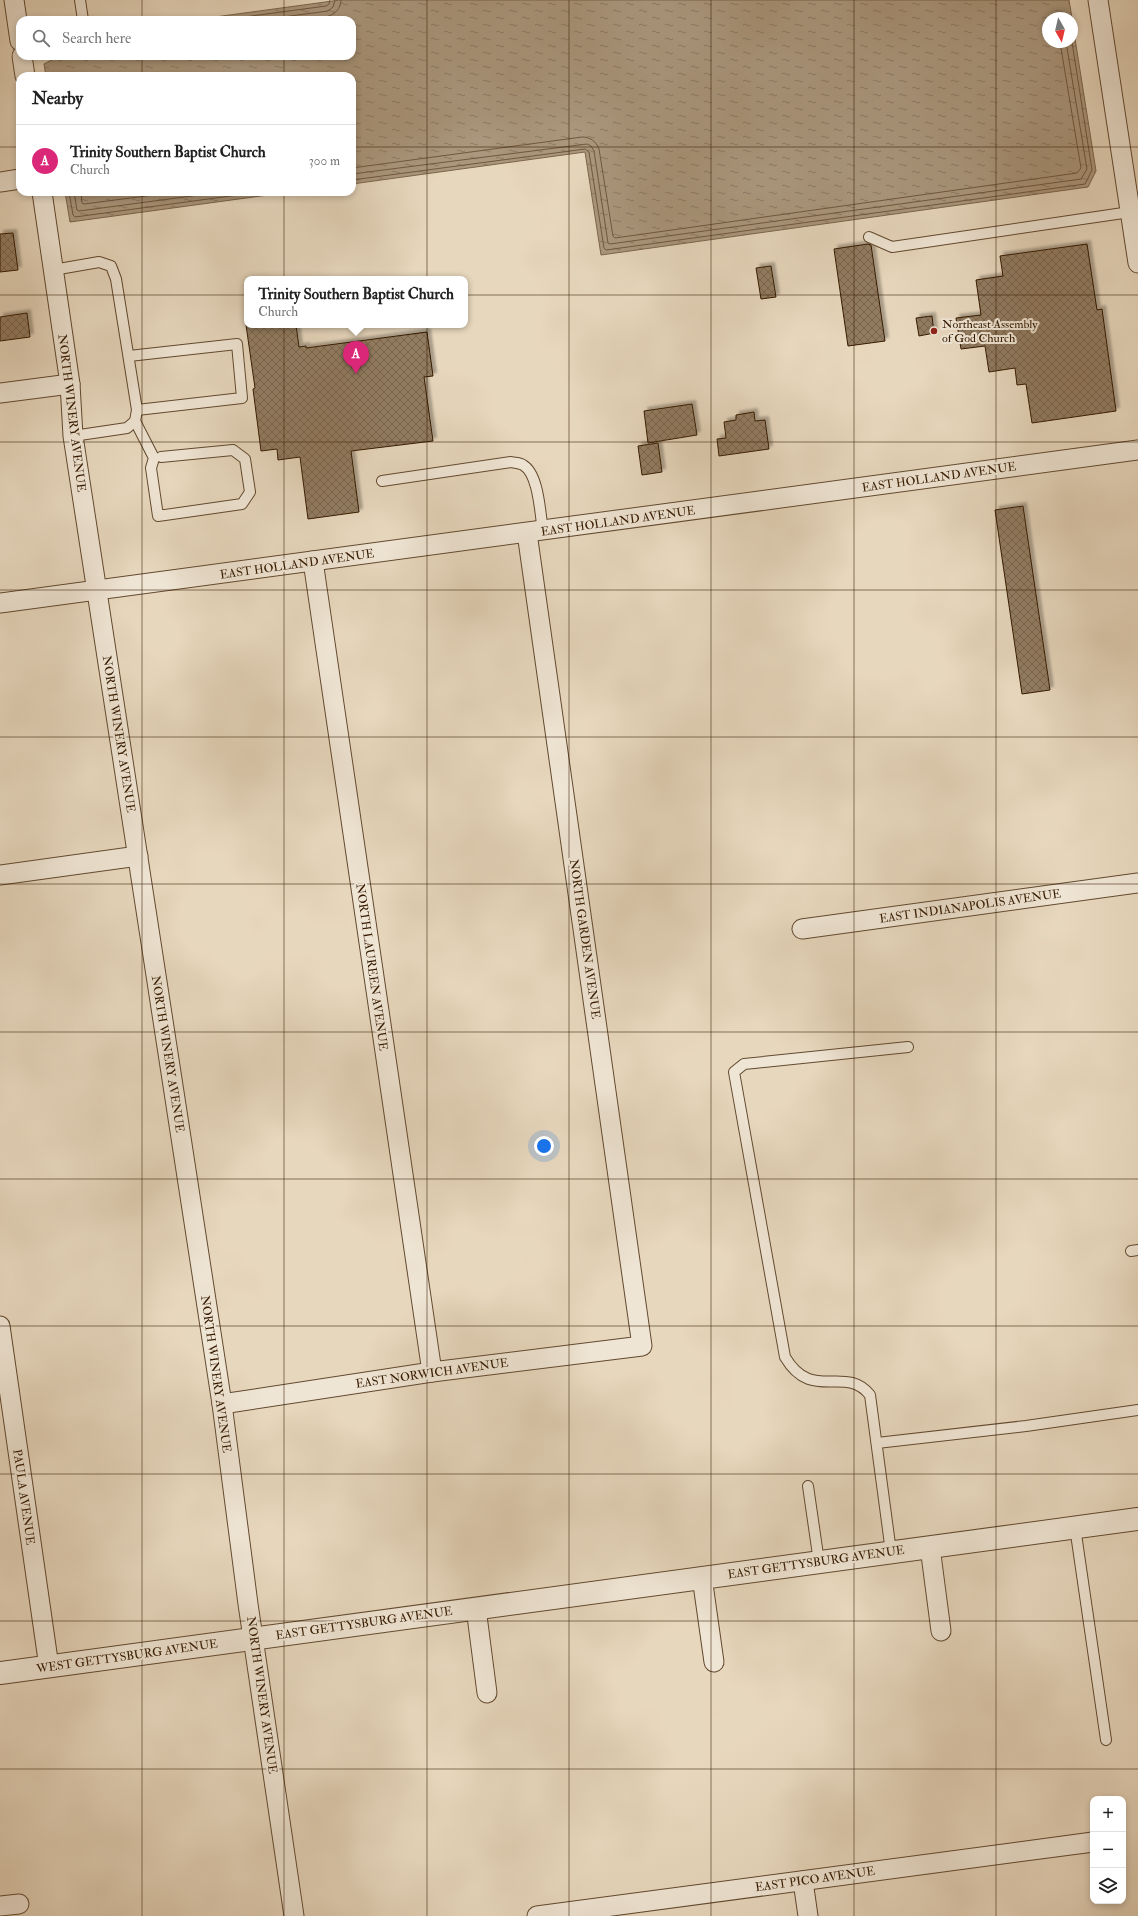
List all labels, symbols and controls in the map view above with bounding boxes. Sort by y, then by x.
north arrow [1042,12,1078,48]
search box [16,16,356,60]
icon: search [30,27,52,49]
text: Search here [62,29,131,48]
text: Nearby [32,88,83,109]
text: Trinity Southern Baptist Church [70,143,266,162]
text: A [41,153,49,169]
text: 300 m [309,153,340,169]
text: Church [70,162,110,178]
popup [244,276,468,328]
text: Trinity Southern Baptist Church [258,285,454,304]
text: Church [258,304,298,320]
place label: Northeast Assembly of God Church [942,317,1038,346]
marker: Northeast Assembly of God Church [929,326,939,336]
street label: NORTH WINERY AVENUE [54,333,89,493]
pin: A [343,341,369,374]
street label: EAST HOLLAND AVENUE [861,459,1017,496]
street label: EAST HOLLAND AVENUE [540,503,696,540]
street label: EAST HOLLAND AVENUE [219,546,375,583]
street label: NORTH WINERY AVENUE [99,655,138,814]
street label: NORTH GARDEN AVENUE [566,858,603,1020]
street label: NORTH LAUREEN AVENUE [352,882,391,1052]
street label: EAST INDIANAPOLIS AVENUE [878,886,1062,927]
street label: NORTH WINERY AVENUE [148,975,187,1134]
your location [534,1136,554,1156]
street label: NORTH WINERY AVENUE [197,1294,234,1454]
street label: EAST NORWICH AVENUE [355,1355,510,1392]
street label: PAULA AVENUE [9,1448,38,1546]
street label: EAST GETTYSBURG AVENUE [727,1543,906,1582]
street label: EAST GETTYSBURG AVENUE [275,1604,454,1643]
street label: NORTH WINERY AVENUE [243,1615,280,1775]
street label: WEST GETTYSBURG AVENUE [34,1636,219,1677]
map controls [1090,1796,1126,1904]
button: + [1090,1796,1126,1832]
button: − [1090,1832,1126,1868]
street label: EAST PICO AVENUE [754,1864,876,1895]
button: layers [1090,1868,1126,1904]

